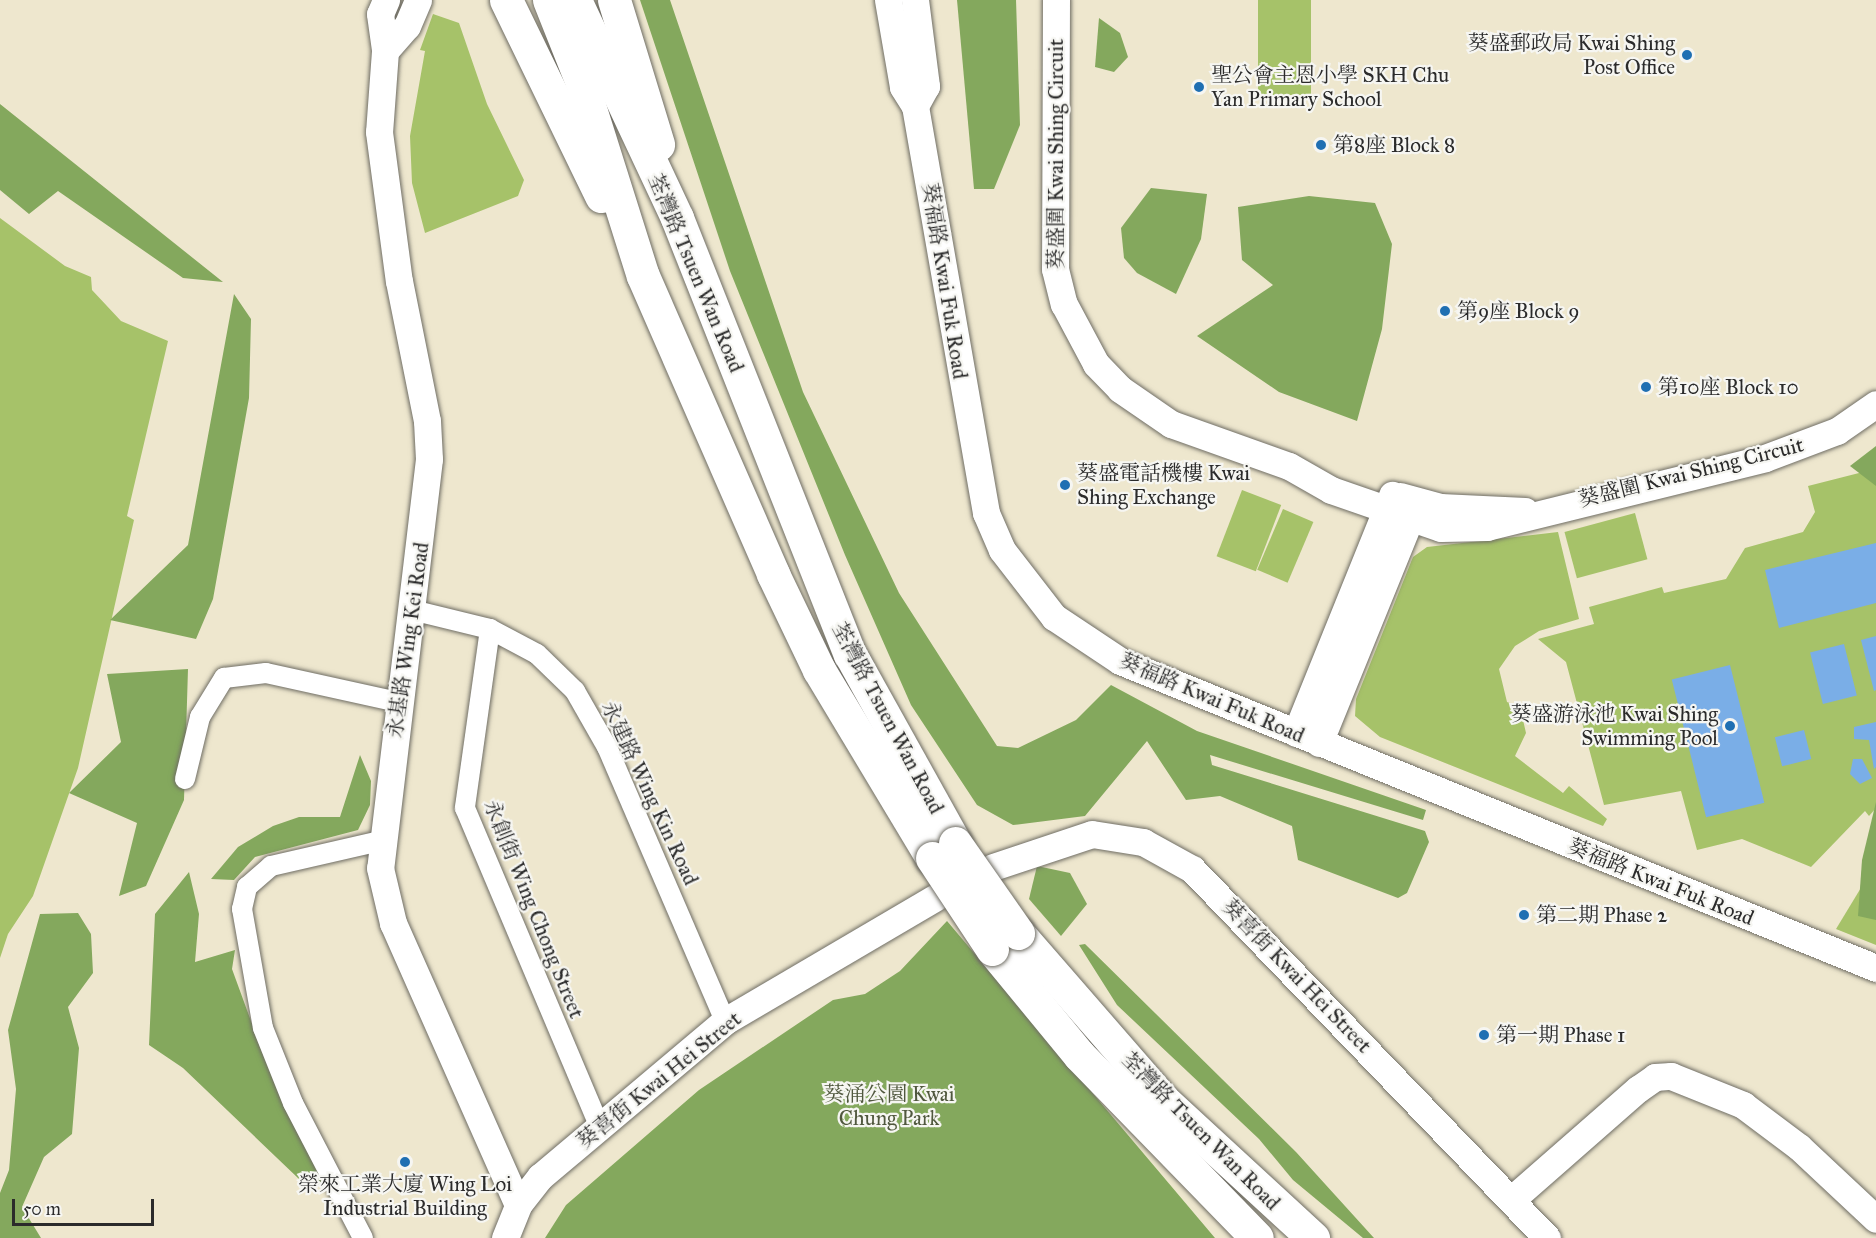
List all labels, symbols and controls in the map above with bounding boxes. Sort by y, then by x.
place label: 葵盛郵政局 Kwai Shing Post Office [1468,30,1675,80]
street label: 葵盛圍 Kwai Shing Circuit [1043,39,1069,269]
marker: 葵盛郵政局 Kwai Shing Post Office [1680,48,1694,62]
place label: 聖公會主恩小學 SKH Chu Yan Primary School [1211,62,1449,112]
marker: 聖公會主恩小學 SKH Chu Yan Primary School [1192,80,1206,94]
place label: 第8座 Block 8 [1333,132,1455,158]
marker: 第8座 Block 8 [1314,138,1328,152]
street label: 荃灣路 Tsuen Wan Road [643,170,749,376]
street label: 葵福路 Kwai Fuk Road [917,181,973,381]
place label: 第9座 Block 9 [1457,298,1579,324]
marker: 第9座 Block 9 [1438,304,1452,318]
place label: 第10座 Block 10 [1658,374,1799,400]
marker: 第10座 Block 10 [1639,380,1653,394]
street label: 葵盛圍 Kwai Shing Circuit [1576,432,1806,512]
place label: 葵盛電話機樓 Kwai Shing Exchange [1077,460,1250,510]
marker: 葵盛電話機樓 Kwai Shing Exchange [1058,478,1072,492]
street label: 永基路 Wing Kei Road [382,541,434,739]
street label: 荃灣路 Tsuen Wan Road [827,618,949,818]
street label: 葵福路 Kwai Fuk Road [1116,648,1308,748]
street label: 永建路 Wing Kin Road [596,697,704,889]
place label: 葵盛游泳池 Kwai Shing Swimming Pool [1511,701,1718,751]
marker: 葵盛游泳池 Kwai Shing Swimming Pool [1723,719,1737,733]
street label: 永創街 Wing Chong Street [479,796,589,1022]
street label: 葵福路 Kwai Fuk Road [1564,833,1758,931]
street label: 葵喜街 Kwai Hei Street [1217,894,1377,1058]
place label: 第二期 Phase 2 [1536,902,1667,928]
marker: 第二期 Phase 2 [1517,908,1531,922]
street label: 葵喜街 Kwai Hei Street [572,1006,746,1154]
place label: 第一期 Phase 1 [1496,1022,1625,1048]
marker: 第一期 Phase 1 [1477,1028,1491,1042]
street label: 荃灣路 Tsuen Wan Road [1117,1047,1285,1215]
park label: 葵涌公園 Kwai Chung Park [823,1081,955,1131]
marker: 榮來工業大廈 Wing Loi Industrial Building [398,1155,412,1169]
place label: 榮來工業大廈 Wing Loi Industrial Building [298,1171,512,1221]
scale bar [15,1187,158,1225]
text: 50 m [23,1198,61,1220]

